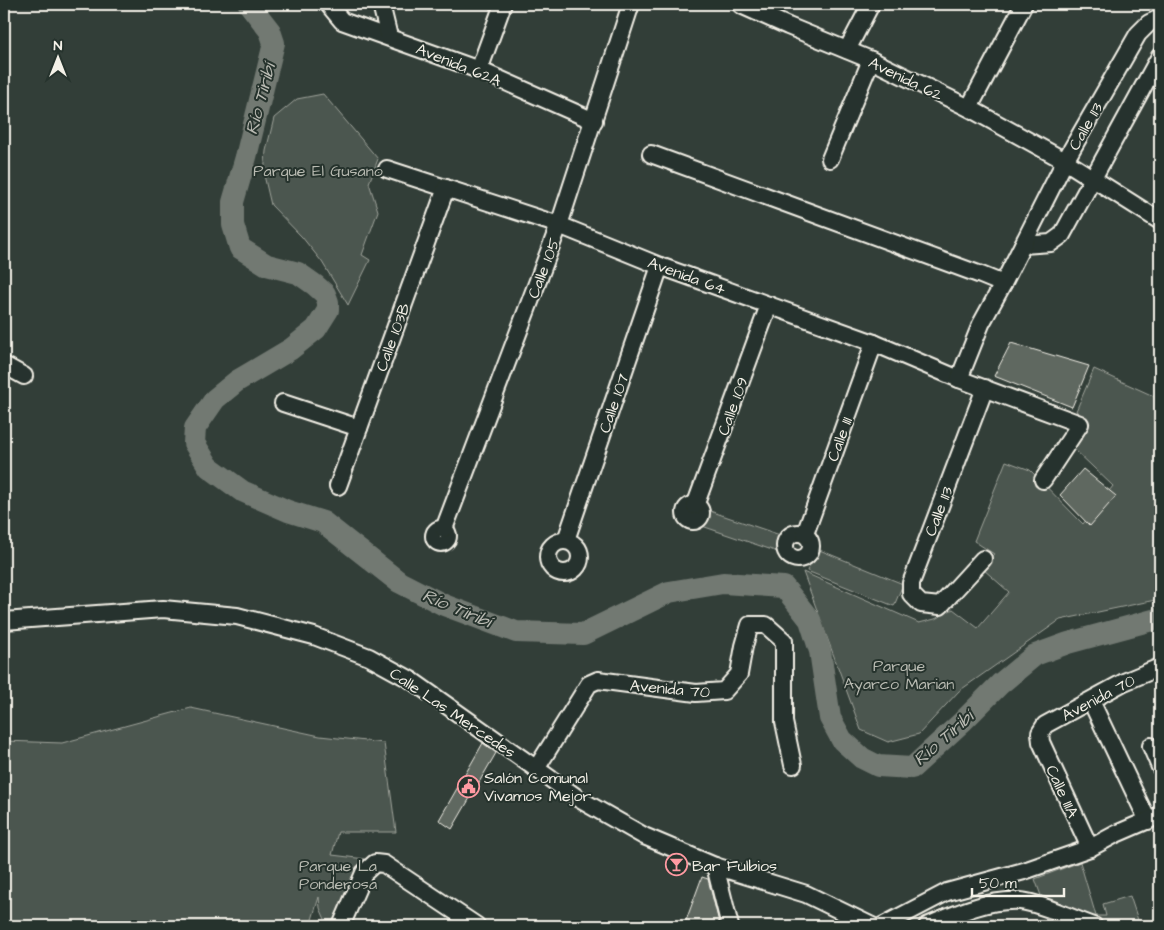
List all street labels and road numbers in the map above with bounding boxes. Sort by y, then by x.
street label: Avenida 62A [413,38,504,92]
street label: Avenida 62 [865,52,946,106]
street label: Calle 113 [1063,99,1108,154]
street label: Calle 105 [522,234,566,302]
street label: Avenida 64 [645,252,729,300]
street label: Calle 103B [370,300,416,375]
street label: Calle 107 [594,370,634,436]
street label: Calle 109 [712,374,754,439]
street label: Calle 111 [822,414,858,465]
street label: Calle 113 [919,483,958,539]
street label: Calle Las Mercedes [385,662,520,763]
street label: Avenida 70 [1058,669,1139,726]
street label: Avenida 70 [629,675,711,703]
street label: Calle 111A [1040,761,1084,821]

